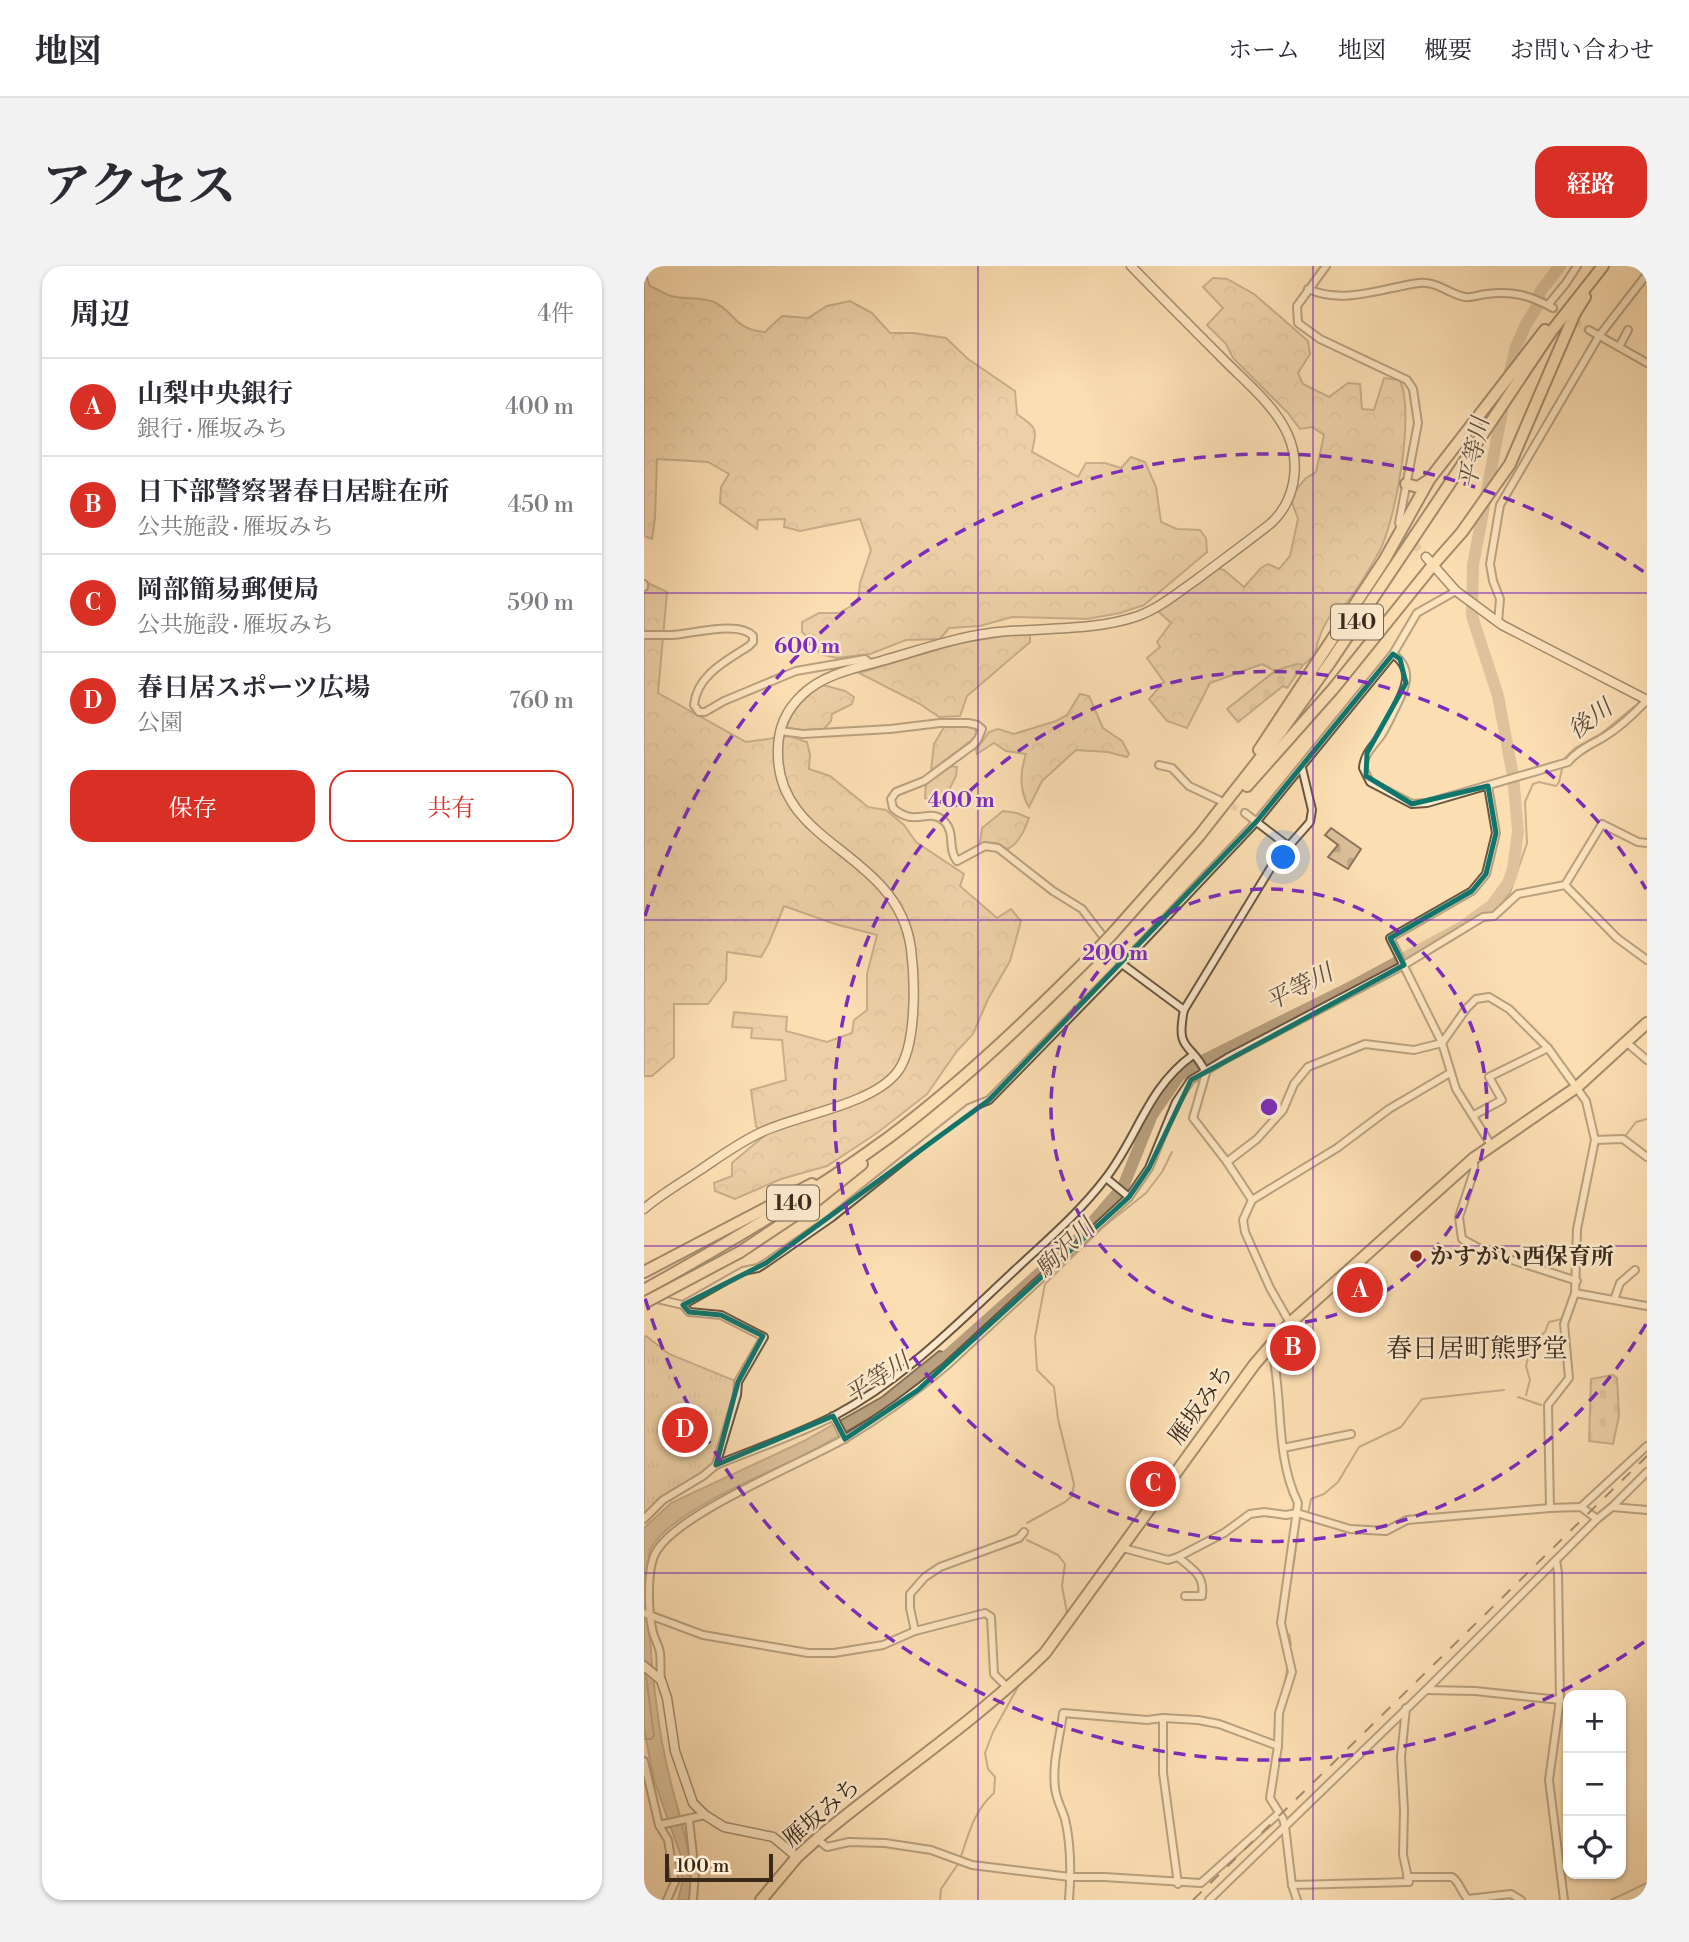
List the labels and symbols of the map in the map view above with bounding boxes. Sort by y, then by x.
water label: 平等川 [1453,412,1497,491]
road number: 140 [1331,604,1383,640]
text: 600 m [774,634,840,660]
water label: 後川 [1562,692,1621,746]
text: 400 m [927,788,995,814]
your location [1266,840,1300,874]
text: 200 m [1082,941,1148,967]
water label: 平等川 [1261,957,1341,1018]
centre of rings [1257,1095,1281,1119]
road number: 140 [767,1186,819,1220]
water label: 駒沢川 [1030,1211,1104,1285]
place label: かすがい西保育所 [1430,1243,1614,1271]
marker: かすがい西保育所 [1408,1248,1424,1264]
pin: A [1337,1264,1383,1316]
pin: B [1270,1322,1316,1374]
district label: 春日居町熊野堂 [1386,1333,1568,1365]
water label: 平等川 [839,1345,918,1411]
street label: 雁坂みち [1162,1359,1239,1450]
pin: D [662,1404,708,1456]
pin: C [1130,1458,1176,1510]
street label: 雁坂みち [777,1772,866,1853]
scale bar [665,1851,774,1883]

